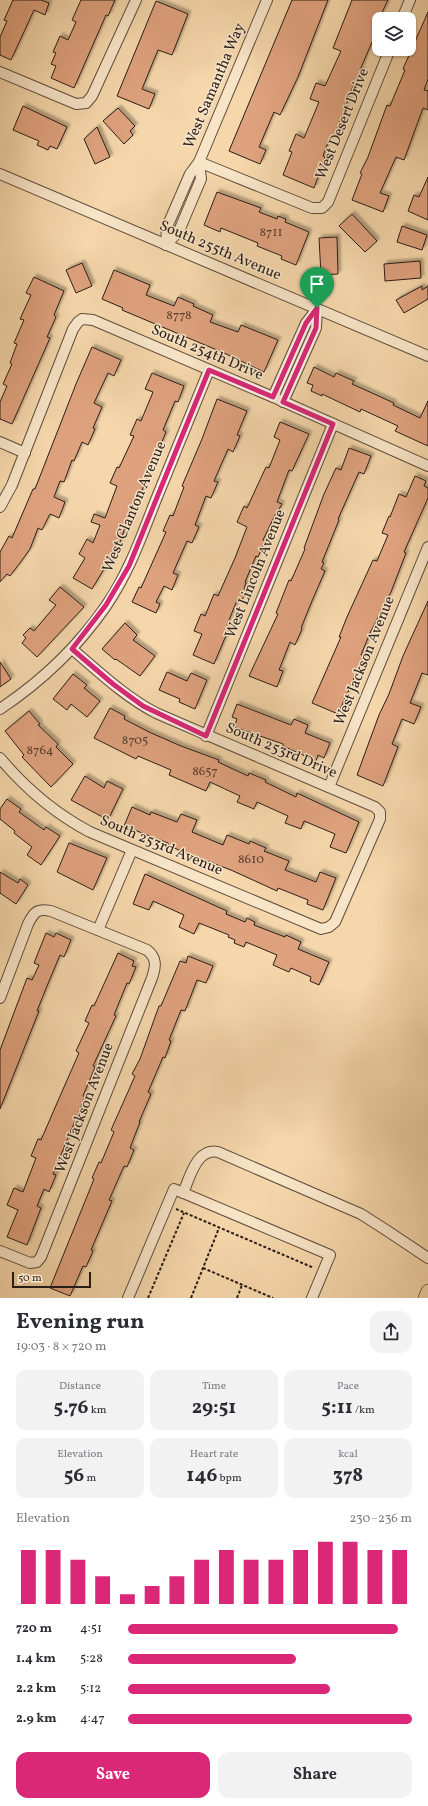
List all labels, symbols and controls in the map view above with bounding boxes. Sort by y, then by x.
map controls [372,12,416,56]
button: layers [372,12,416,56]
street label: West Samantha Way [179,20,251,152]
street label: West Desert Drive [311,65,375,183]
street label: South 255th Avenue [156,216,284,286]
house number: 8711 [260,224,283,242]
pin [300,267,334,308]
icon: arrive [306,273,328,295]
house number: 8778 [166,307,192,325]
street label: South 254th Drive [148,320,266,386]
street label: West Clanton Avenue [98,438,172,576]
street label: West Lincoln Avenue [220,506,292,642]
street label: West Jackson Avenue [329,593,401,729]
street label: South 253rd Drive [222,718,340,784]
house number: 8705 [122,732,148,750]
house number: 8764 [27,742,54,760]
house number: 8657 [192,763,218,781]
street label: South 253rd Avenue [96,811,226,881]
house number: 8610 [238,851,264,869]
street label: West Jackson Avenue [50,1040,120,1176]
scale bar [12,1270,91,1289]
text: 50 m [18,1271,42,1286]
text: Evening run [16,1307,145,1338]
button: share [370,1311,412,1353]
text: 19:03 · 8 × 720 m [16,1338,107,1356]
text: Distance [59,1379,101,1394]
text: Time [202,1379,226,1394]
text: Pace [337,1379,359,1394]
text: 5.76 [54,1394,89,1422]
text: 29:51 [192,1394,236,1422]
text: 5:11 [321,1394,353,1422]
text: km [89,1403,106,1418]
text: /km [353,1403,375,1418]
text: Elevation [57,1447,103,1462]
text: Heart rate [190,1447,238,1462]
text: kcal [338,1447,358,1462]
text: 56 [64,1462,84,1490]
text: 146 [186,1462,217,1490]
text: 378 [333,1462,363,1490]
text: m [84,1471,96,1486]
text: bpm [217,1471,242,1486]
text: Elevation [16,1510,70,1528]
text: 230–236 m [349,1510,412,1528]
text: 720 m [16,1620,52,1638]
text: 4:51 [80,1620,102,1638]
text: 1.4 km [16,1650,56,1668]
text: 5:28 [80,1650,103,1668]
text: 2.2 km [16,1680,56,1698]
text: 5:12 [80,1680,101,1698]
text: 2.9 km [16,1710,57,1728]
text: 4:47 [80,1710,105,1728]
button: Save [16,1752,210,1798]
button: Share [218,1752,412,1798]

